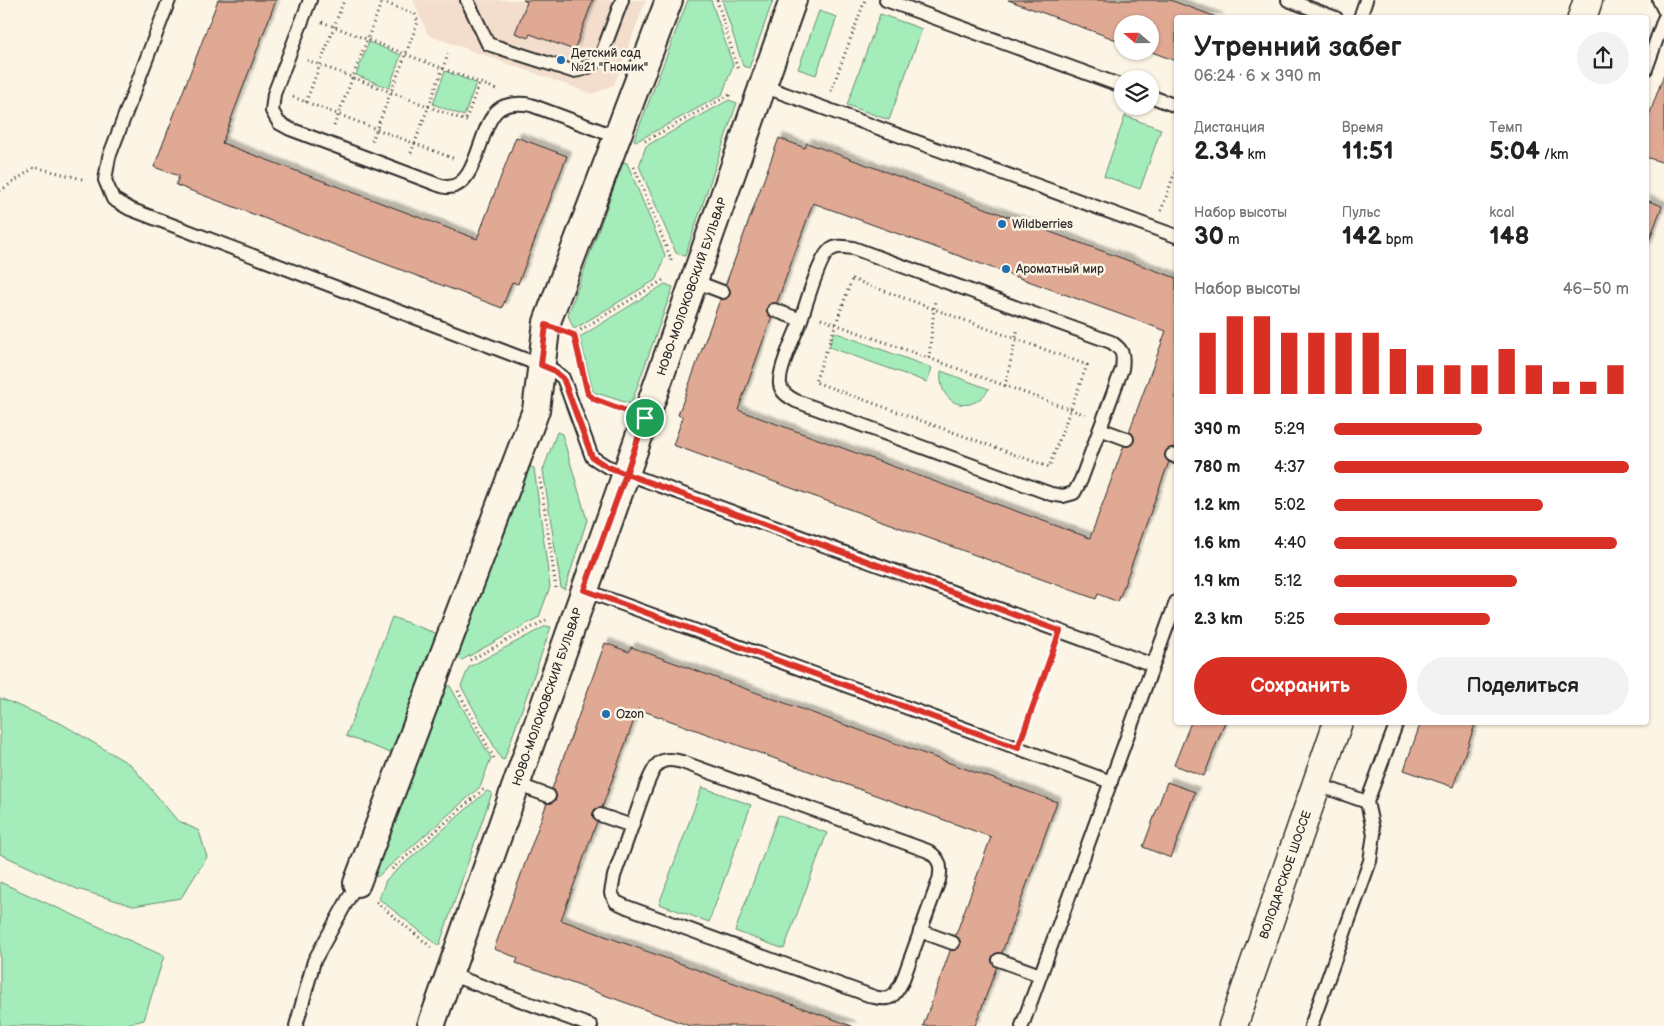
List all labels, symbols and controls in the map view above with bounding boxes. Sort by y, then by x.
north arrow [1114,15,1159,60]
map controls [1114,15,1159,115]
text: Утренний забег [1194,31,1402,64]
button: share [1577,32,1629,84]
place label: Детский сад №21 "Гномик" [571,46,648,75]
marker: Детский сад №21 "Гномик" [555,54,567,66]
text: 06:24 · 6 × 390 m [1194,67,1321,86]
button: layers [1114,70,1159,115]
text: Дистанция [1194,119,1265,136]
text: Время [1342,119,1383,136]
text: Темп [1489,119,1523,136]
text: 2.34 [1194,136,1244,167]
text: 11:51 [1342,136,1394,167]
text: 5:04 [1489,136,1540,167]
text: km [1244,146,1266,163]
text: /km [1540,146,1569,163]
street label: НОВО-МОЛОКОВСКИЙ БУЛЬВАР [654,195,730,378]
text: Набор высоты [1194,204,1287,221]
text: Пульс [1342,204,1380,221]
text: kcal [1489,204,1514,221]
place label: Wildberries [1012,217,1073,232]
marker: Wildberries [996,218,1008,230]
text: 30 [1194,221,1224,252]
text: 142 [1342,221,1382,252]
text: 148 [1489,221,1530,252]
text: m [1224,231,1240,248]
text: bpm [1382,231,1413,248]
place label: Ароматный мир [1015,262,1104,277]
marker: Ароматный мир [1000,263,1012,275]
text: Набор высоты [1194,280,1301,299]
text: 46–50 m [1563,280,1629,299]
pin [624,397,666,439]
icon: arrive [631,404,659,432]
text: 390 m [1194,420,1241,439]
text: 5:29 [1274,420,1305,439]
text: 780 m [1194,458,1240,477]
text: 4:37 [1274,458,1305,477]
text: 1.2 km [1194,496,1240,515]
text: 5:02 [1274,496,1305,515]
text: 1.6 km [1194,534,1240,553]
text: 4:40 [1274,534,1306,553]
text: 1.9 km [1194,572,1240,591]
text: 5:12 [1274,572,1302,591]
street label: НОВО-МОЛОКОВСКИЙ БУЛЬВАР [509,605,586,788]
text: 2.3 km [1194,610,1243,629]
text: 5:25 [1274,610,1305,629]
button: Сохранить [1194,657,1407,715]
button: Поделиться [1417,657,1629,715]
place label: Ozon [616,707,644,722]
marker: Ozon [600,708,612,720]
street label: ВОЛОДАРСКОЕ ШОССЕ [1256,808,1314,941]

